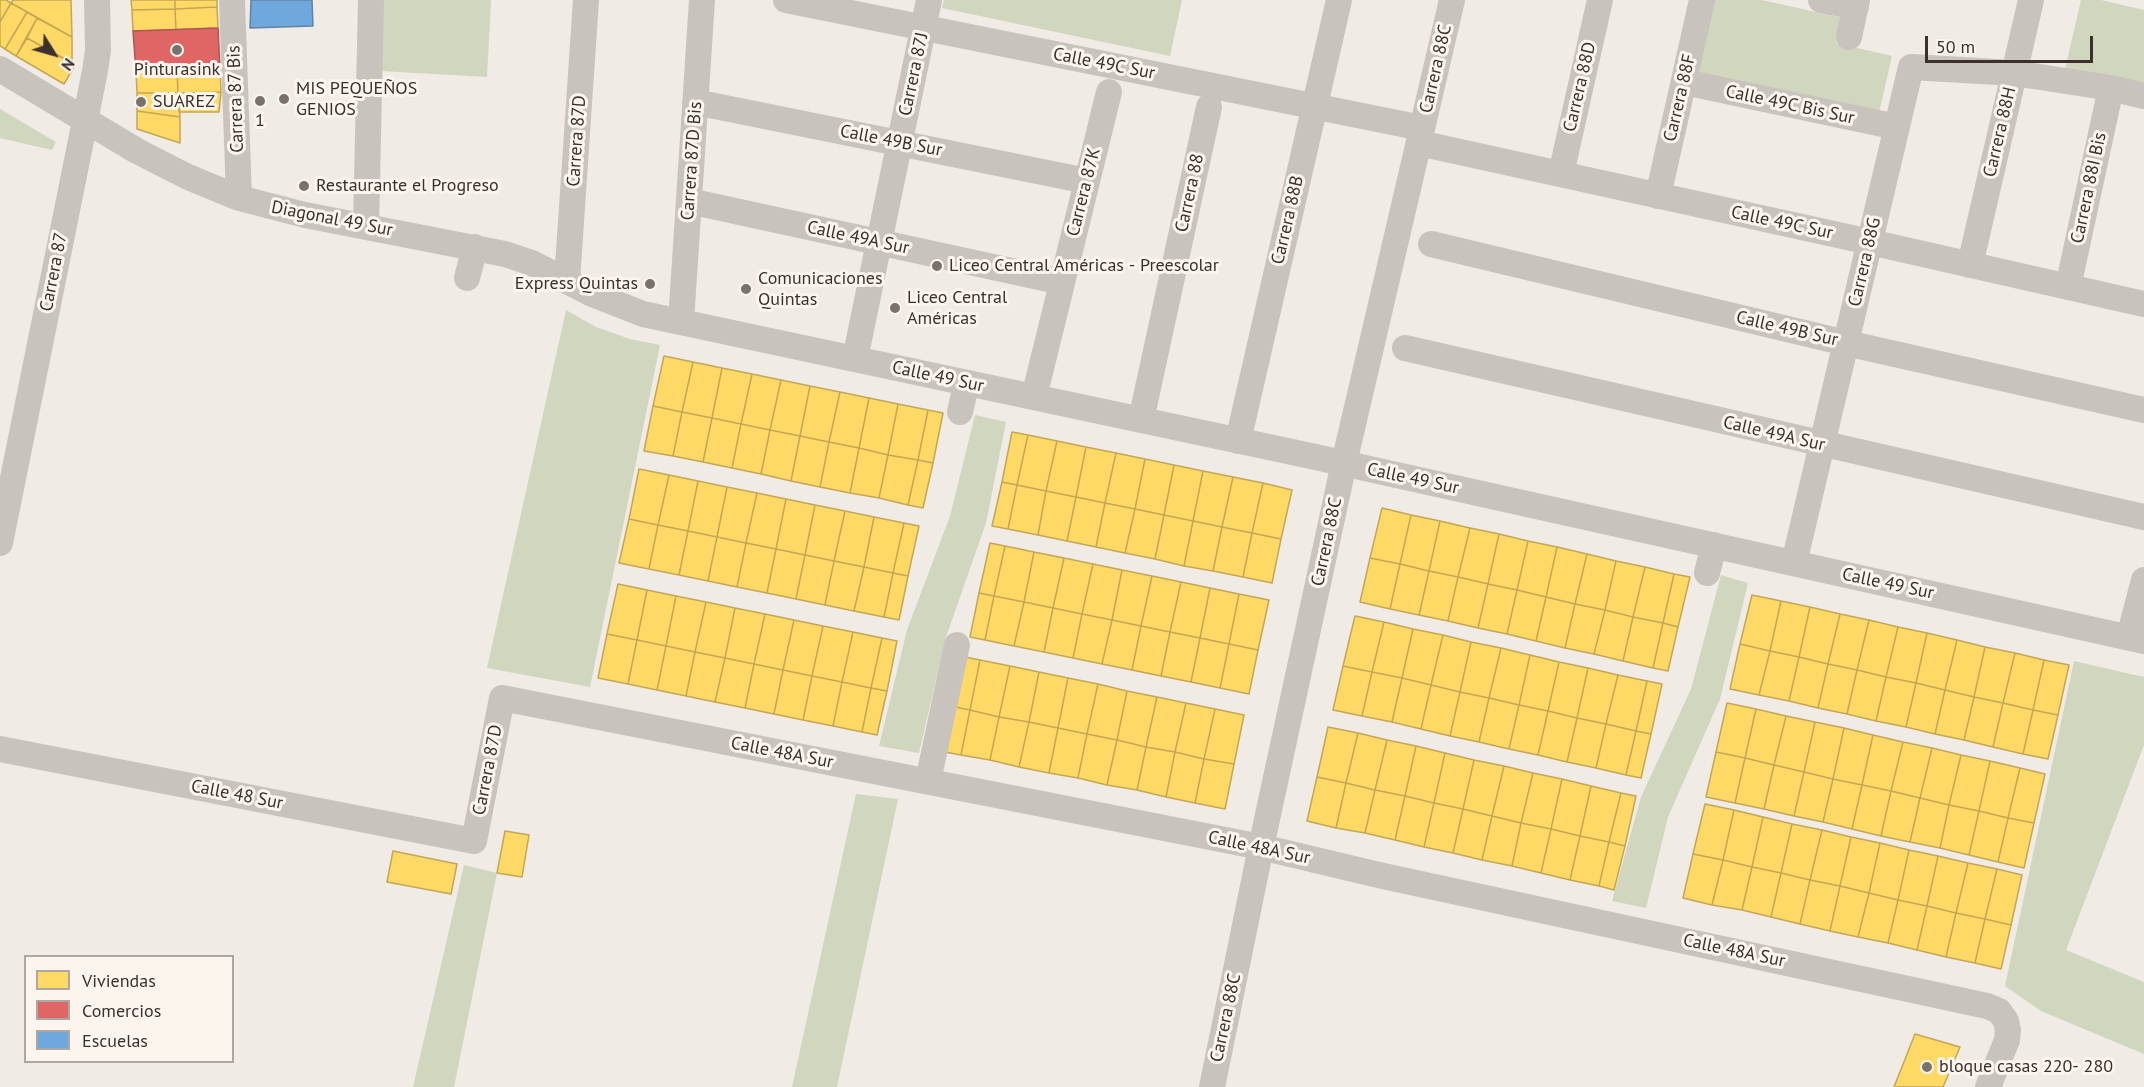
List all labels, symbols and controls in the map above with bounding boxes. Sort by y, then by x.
street label: Carrera 88C [1415,23,1457,115]
north arrow [24,24,84,84]
scale bar [1928,24,2096,62]
street label: Carrera 87J [895,30,933,118]
text: 50 m [1936,35,1975,58]
street label: Carrera 88D [1559,40,1601,134]
marker: Pinturasink [170,43,184,57]
street label: Calle 49C Sur [1051,44,1157,84]
street label: Carrera 87 Bis [223,45,249,153]
street label: Carrera 88F [1659,52,1701,144]
text: N [57,55,80,75]
place label: Pinturasink [134,59,220,81]
place label: MIS PEQUEÑOS GENIOS [296,78,417,121]
street label: Calle 49C Bis Sur [1724,81,1856,129]
street label: Carrera 88H [1979,85,2021,179]
place label: SUAREZ [153,91,215,113]
marker: MIS PEQUEÑOS GENIOS [277,92,291,106]
marker: 1 [253,94,267,108]
marker: SUAREZ [134,95,148,109]
street label: Carrera 87D [563,95,591,187]
street label: Carrera 87D Bis [677,101,707,221]
place label: 1 [255,110,265,132]
street label: Calle 49B Sur [838,121,944,161]
street label: Carrera 88I Bis [2067,131,2111,245]
street label: Carrera 87K [1063,145,1105,239]
street label: Carrera 88 [1171,152,1209,234]
street label: Carrera 88B [1267,174,1309,266]
place label: Restaurante el Progreso [316,175,499,197]
marker: Restaurante el Progreso [297,179,311,193]
street label: Diagonal 49 Sur [269,197,395,241]
street label: Calle 49C Sur [1729,202,1835,244]
street label: Carrera 88G [1844,215,1886,309]
street label: Calle 49A Sur [805,217,911,259]
street label: Carrera 87 [36,231,72,313]
place label: Liceo Central Américas - Preescolar [949,255,1219,277]
marker: Liceo Central Américas - Preescolar [930,259,944,273]
place label: Comunicaciones Quintas [758,268,882,310]
place label: Express Quintas [515,273,638,295]
marker: Express Quintas [643,277,657,291]
marker: Comunicaciones Quintas [739,282,753,296]
place label: Liceo Central Américas [907,287,1007,330]
marker: Liceo Central Américas [888,301,902,315]
street label: Calle 49B Sur [1734,307,1840,351]
street label: Calle 49 Sur [890,357,986,397]
street label: Calle 49A Sur [1721,412,1827,456]
street label: Calle 49 Sur [1365,459,1461,499]
street label: Carrera 88C [1307,496,1347,588]
street label: Calle 49 Sur [1840,564,1936,604]
street label: Carrera 87D [469,723,507,817]
street label: Calle 48A Sur [729,733,835,773]
street label: Calle 48 Sur [189,776,285,814]
street label: Calle 48A Sur [1206,827,1312,869]
street label: Calle 48A Sur [1681,930,1787,972]
legend [24,955,234,1063]
text: Viviendas [82,969,156,992]
street label: Carrera 88C [1206,972,1246,1064]
text: Comercios [82,999,161,1022]
text: Escuelas [82,1029,148,1052]
place label: bloque casas 220- 280 [1939,1056,2113,1078]
marker: bloque casas 220- 280 [1920,1060,1934,1074]

